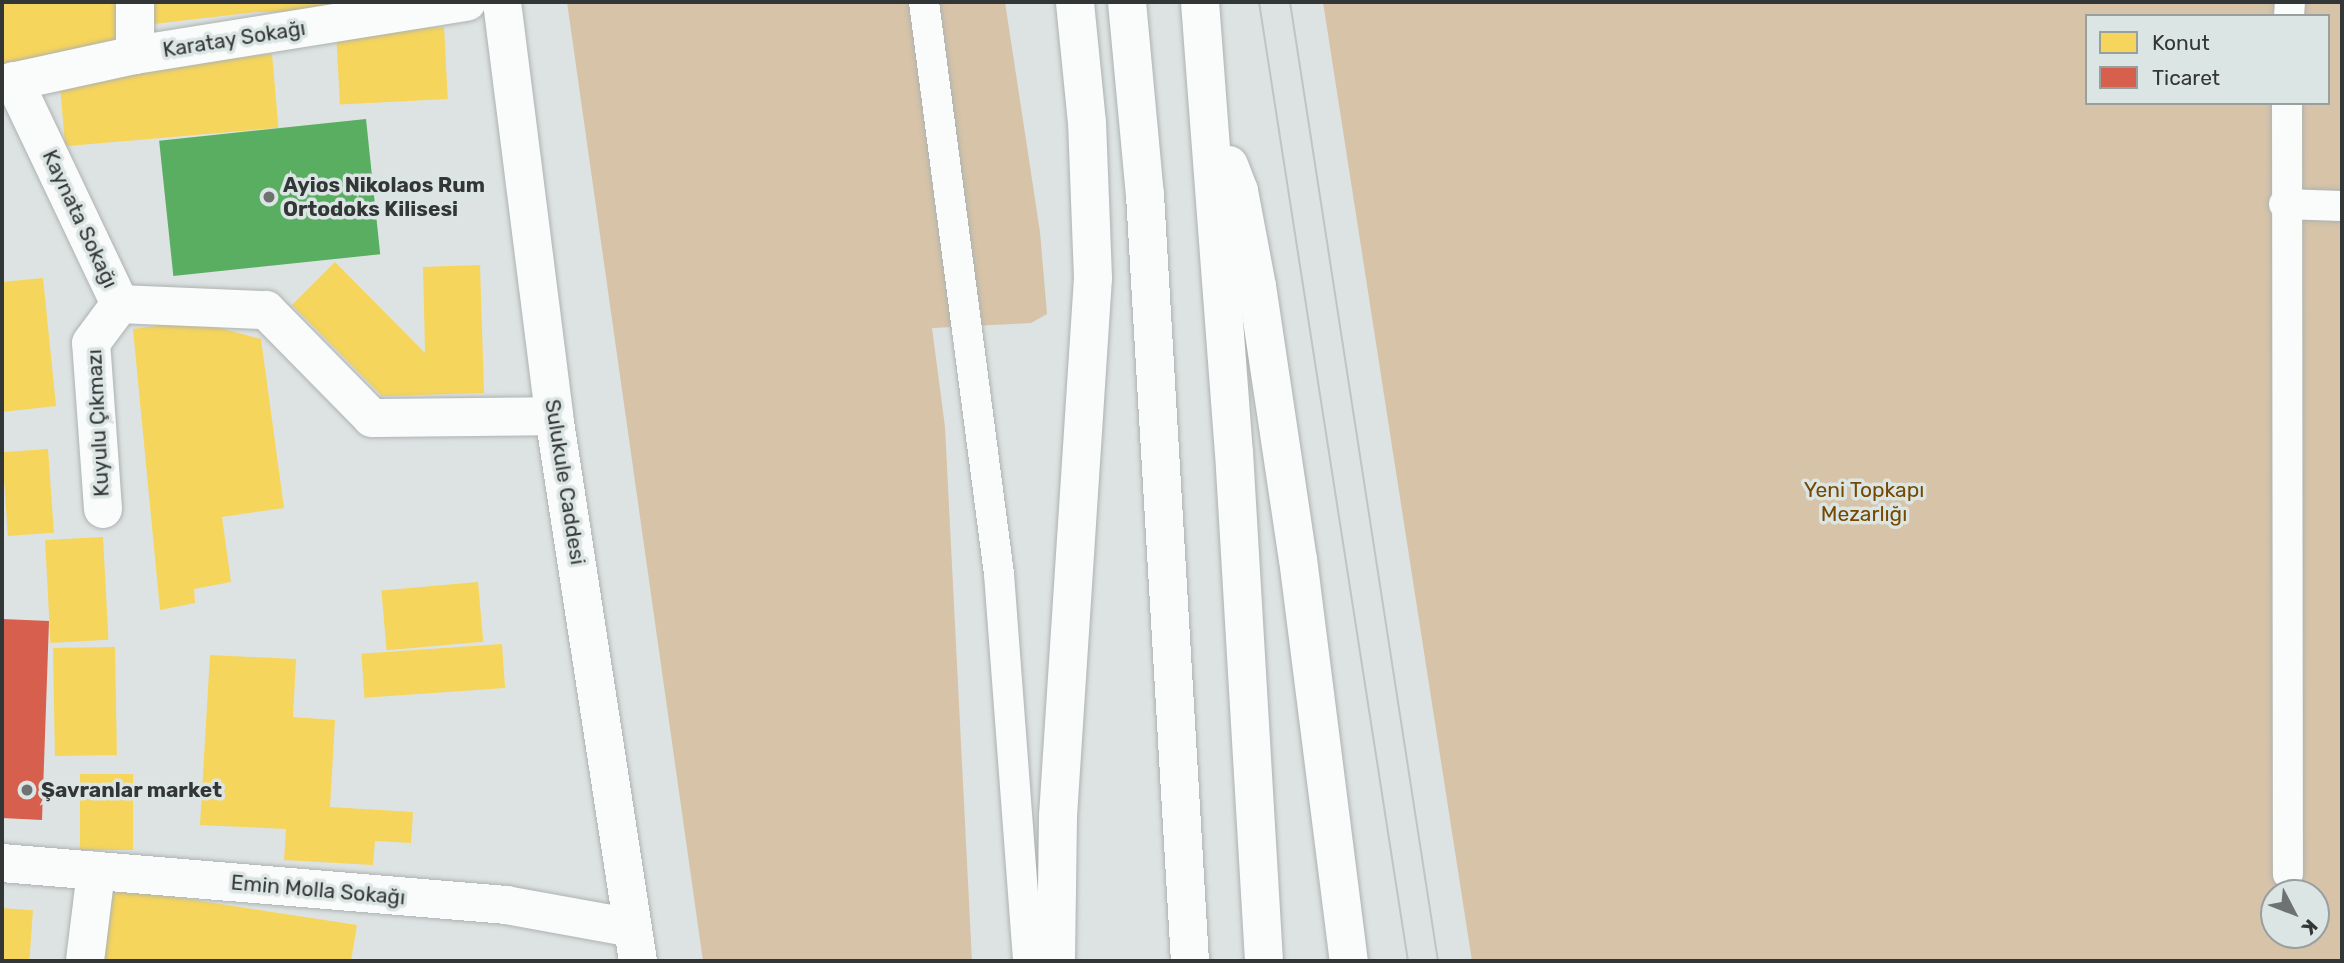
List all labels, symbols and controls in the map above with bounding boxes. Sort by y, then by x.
legend [2085,14,2330,105]
street label: Karatay Sokağı [161,15,307,63]
text: Konut [2152,30,2210,55]
text: Ticaret [2152,65,2220,90]
street label: Kaynata Sokağı [37,146,123,292]
place label: Ayios Nikolaos Rum Ortodoks Kilisesi [283,172,485,222]
marker: Ayios Nikolaos Rum Ortodoks Kilisesi [261,189,277,205]
street label: Kuyulu Çıkmazı [82,349,114,497]
street label: Sulukule Caddesi [539,398,591,566]
park label: Yeni Topkapı Mezarlığı [1803,477,1925,527]
place label: Şavranlar market [41,777,222,803]
marker: Şavranlar market [19,782,35,798]
street label: Emin Molla Sokağı [230,870,406,910]
north arrow [2260,879,2330,949]
text: K [2297,915,2322,939]

